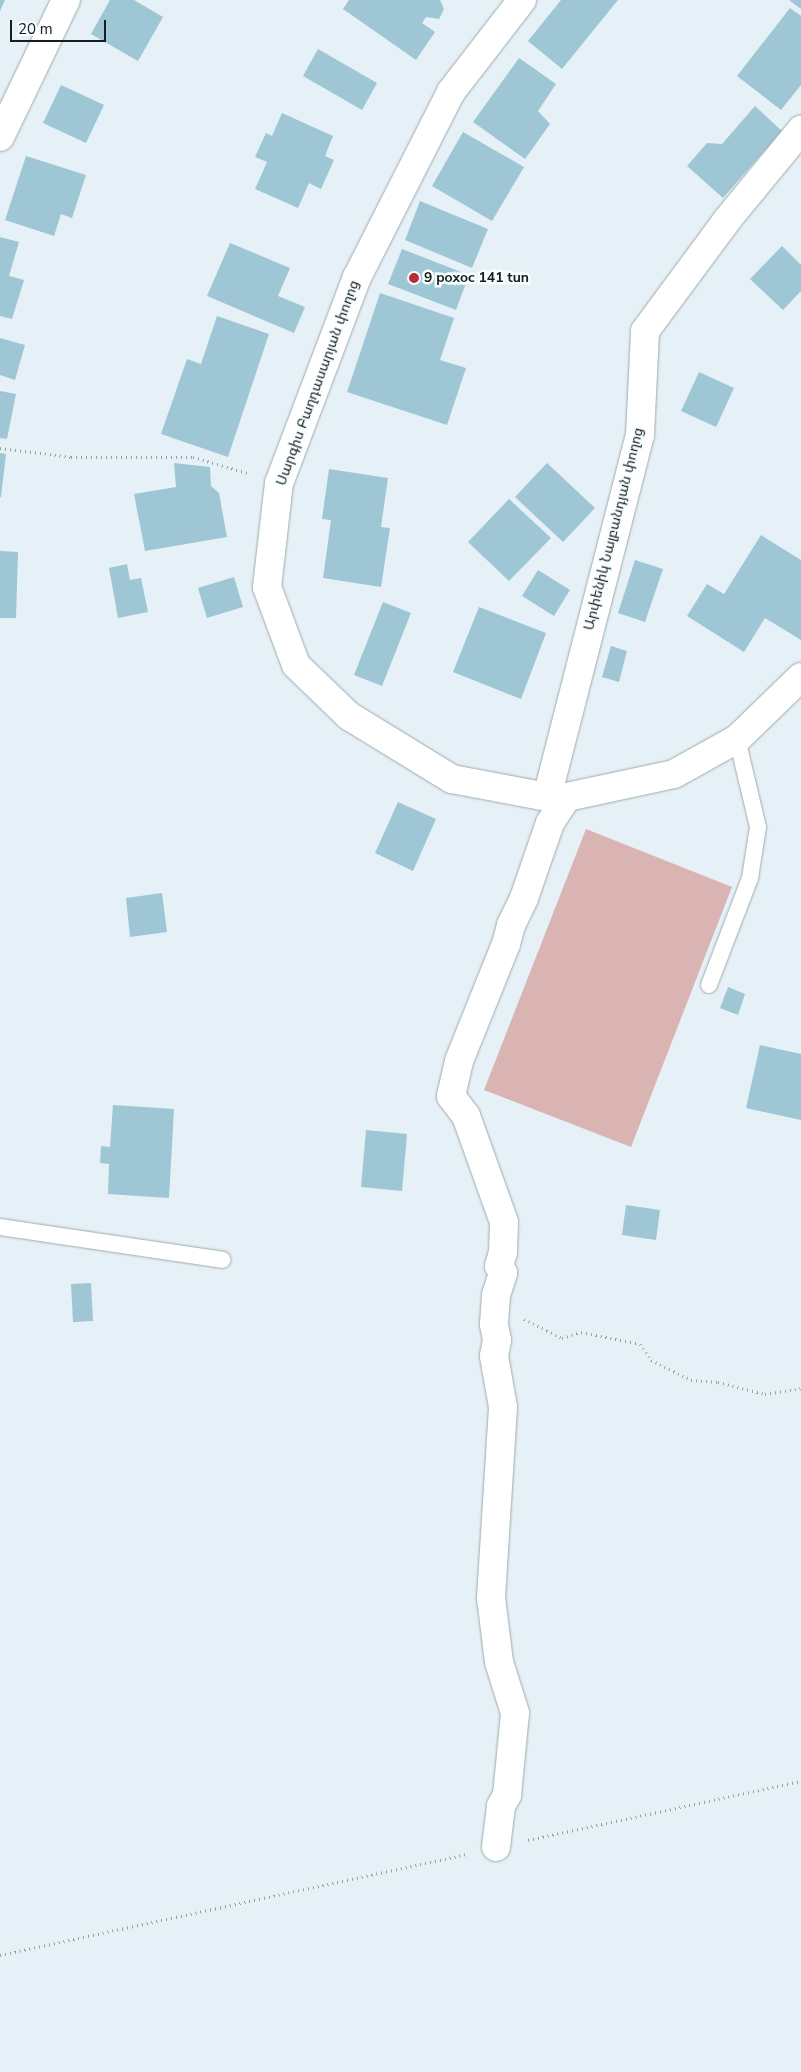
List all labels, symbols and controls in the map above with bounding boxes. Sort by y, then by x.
scale bar [12,10,109,42]
text: 20 m [18,19,53,39]
place label: 9 poxoc 141 tun [424,270,529,286]
marker: 9 poxoc 141 tun [408,272,420,284]
street label: Սարգիս Բաղդասարյան փողոց [273,278,363,488]
street label: Արփենիկ Նալբանդյան փողոց [581,426,647,632]

